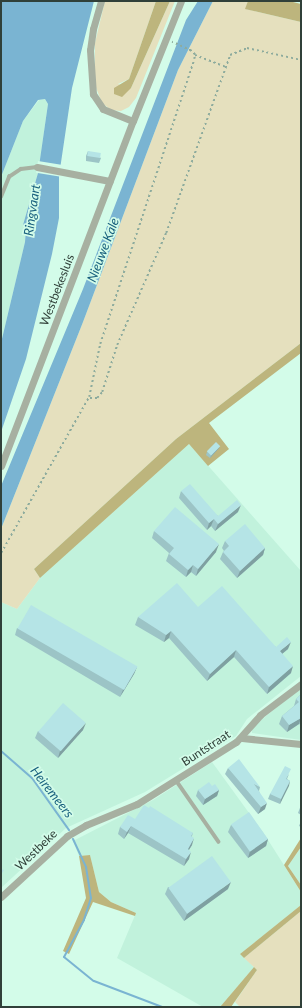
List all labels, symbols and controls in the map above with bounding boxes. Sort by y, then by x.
water label: Ringvaart [21,183,43,237]
water label: Nieuwe Kale [84,216,122,284]
street label: Westbekesluis [37,252,77,328]
street label: Buntstraat [179,727,233,769]
water label: Heiremeers [27,763,77,821]
street label: Westbeke [12,827,60,873]

